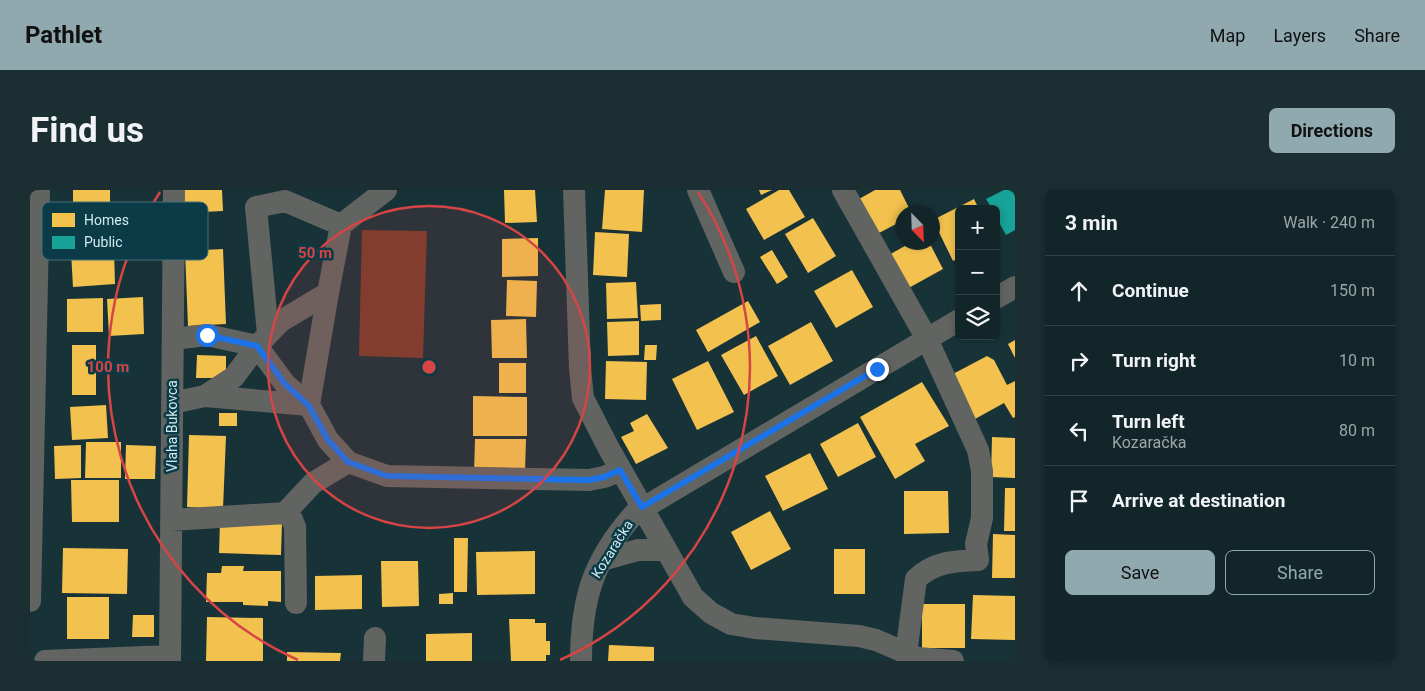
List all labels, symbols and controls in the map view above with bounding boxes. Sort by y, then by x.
text: Pathlet [25,21,102,49]
text: Map [1210,25,1245,46]
text: Layers [1273,25,1326,46]
text: Share [1354,25,1400,46]
button: Directions [1269,108,1395,153]
text: Find us [30,110,144,151]
legend [42,202,208,260]
north arrow [895,205,940,250]
map controls [955,205,1000,340]
button: + [955,205,1000,250]
text: 3 min [1065,211,1118,235]
text: Homes [84,212,129,228]
text: Walk · 240 m [1283,213,1375,232]
text: Public [84,234,123,250]
text: 50 m [298,244,332,262]
button: − [955,250,1000,295]
icon: ahead [1065,277,1093,305]
text: Continue [1112,279,1189,302]
text: 150 m [1330,281,1375,300]
button: layers [955,295,1000,340]
route start [196,324,219,347]
icon: right [1065,347,1093,375]
text: Turn right [1112,349,1196,372]
text: 10 m [1339,351,1375,370]
text: 100 m [87,358,129,376]
centre of rings [420,358,438,376]
route end [866,358,889,381]
street label: Vlaha Bukovca [164,380,180,472]
text: Turn left [1112,410,1185,433]
icon: left [1065,417,1093,445]
text: 80 m [1339,421,1375,440]
text: Kozaračka [1112,433,1186,452]
icon: arrive [1065,487,1093,515]
text: Arrive at destination [1112,489,1285,512]
street label: Kozaračka [588,517,636,581]
button: Save [1065,550,1215,595]
button: Share [1225,550,1375,595]

